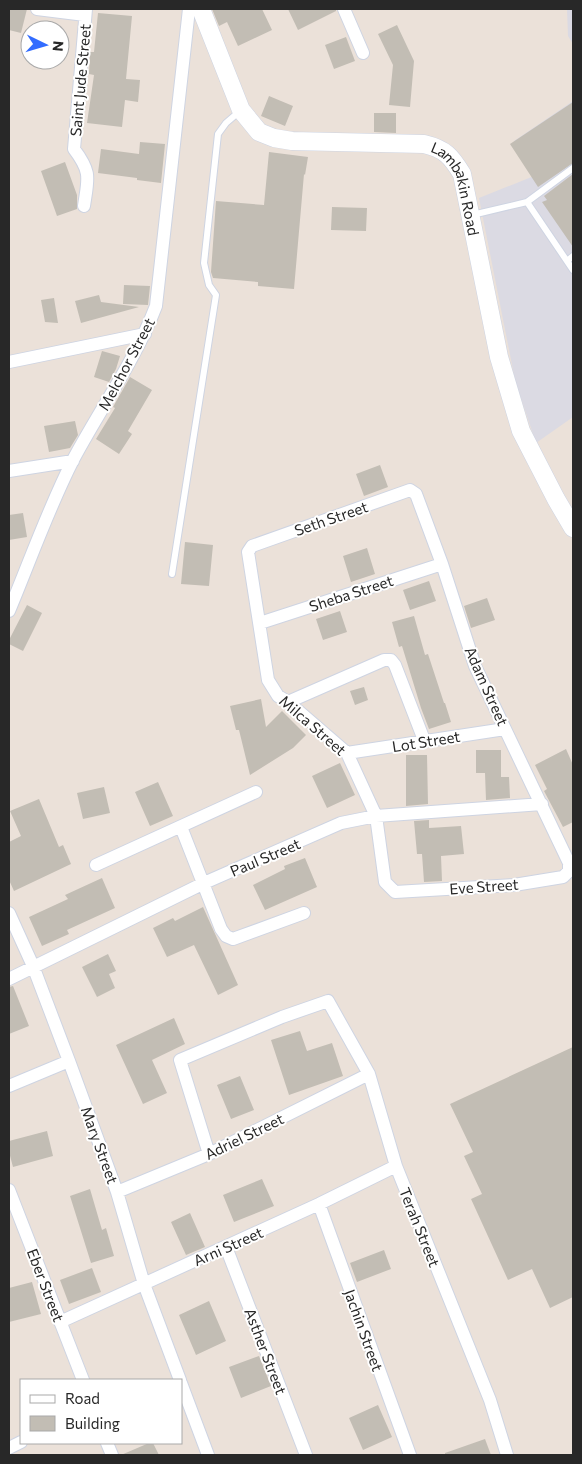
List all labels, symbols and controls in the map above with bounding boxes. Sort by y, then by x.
north arrow [20,20,70,70]
street label: Saint Jude Street [66,23,94,137]
text: N [50,40,67,52]
street label: Lambakin Road [429,138,483,237]
street label: Melchor Street [94,315,158,413]
street label: Seth Street [292,497,370,539]
street label: Sheba Street [307,571,395,615]
street label: Adam Street [462,644,512,728]
street label: Milca Street [276,691,350,759]
street label: Lot Street [391,727,461,755]
street label: Paul Street [227,834,303,880]
street label: Eve Street [449,875,519,897]
street label: Mary Street [78,1104,122,1186]
street label: Adriel Street [202,1109,286,1163]
street label: Terah Street [396,1185,444,1269]
street label: Arni Street [191,1223,265,1269]
street label: Eber Street [24,1246,68,1324]
street label: Jachin Street [341,1287,387,1373]
street label: Asther Street [241,1305,291,1397]
legend [20,1379,182,1444]
text: Road [65,1389,100,1407]
text: Building [65,1414,120,1432]

